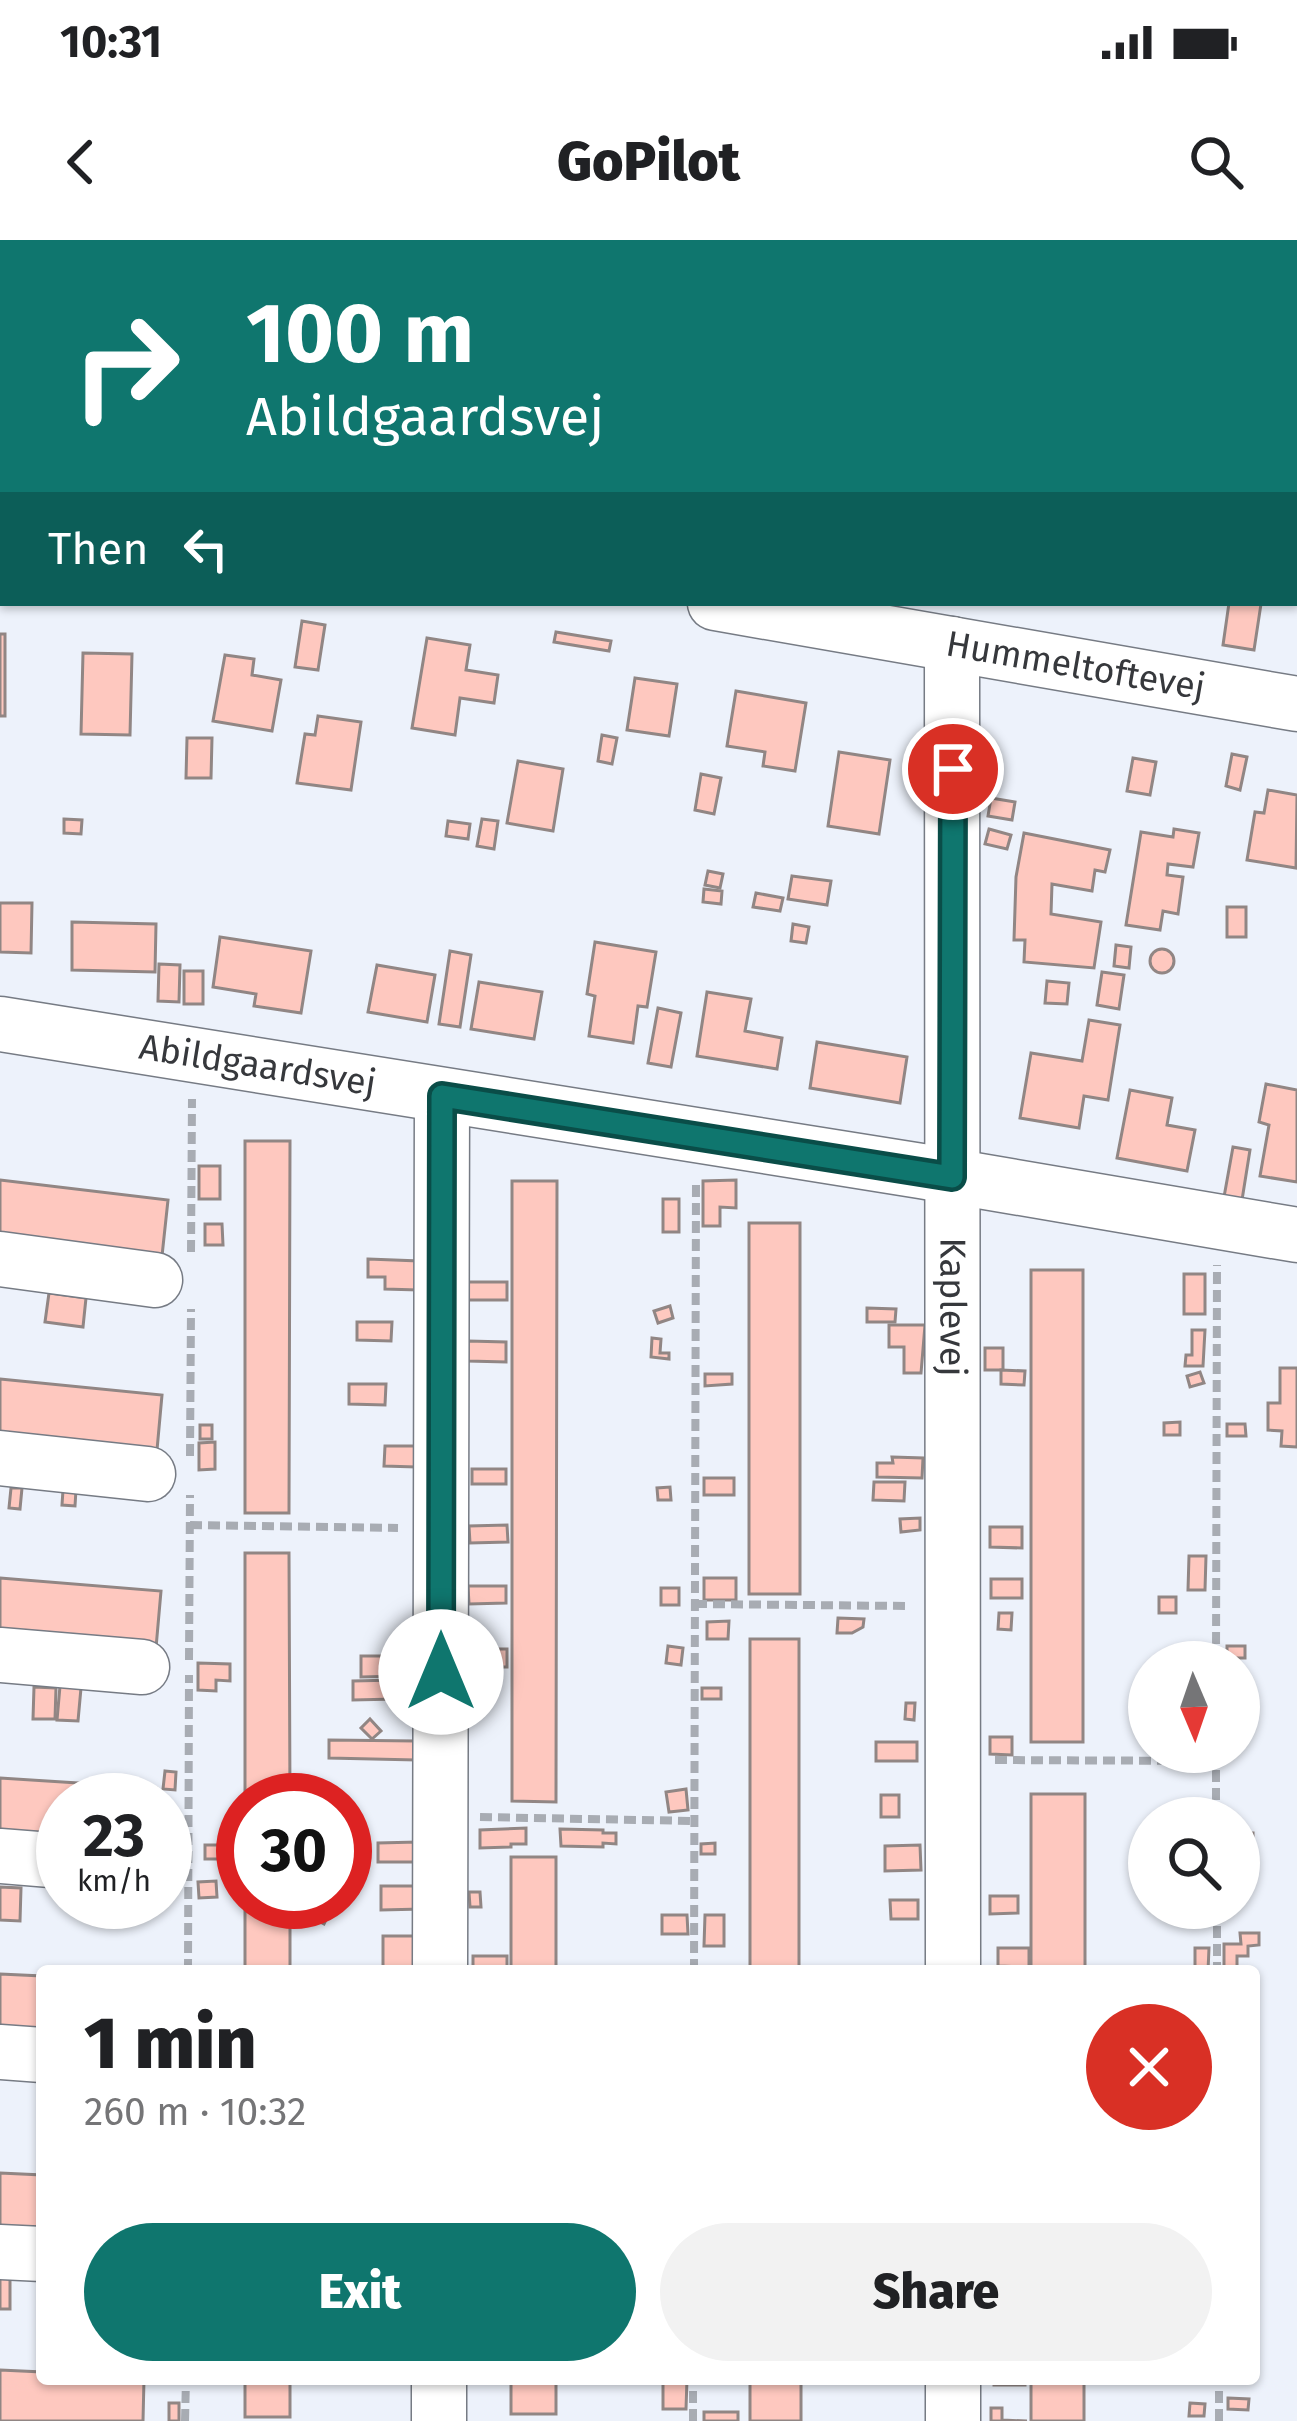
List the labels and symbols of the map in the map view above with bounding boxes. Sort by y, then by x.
street label: Hummeltoftevej [943,621,1209,710]
pin [902,718,1004,820]
street label: Abildgaardsvej [136,1025,379,1106]
street label: Kaplevej [930,1237,975,1377]
position arrow [378,1609,504,1735]
north arrow [1128,1641,1260,1773]
speed limit sign: 30 [216,1773,372,1929]

